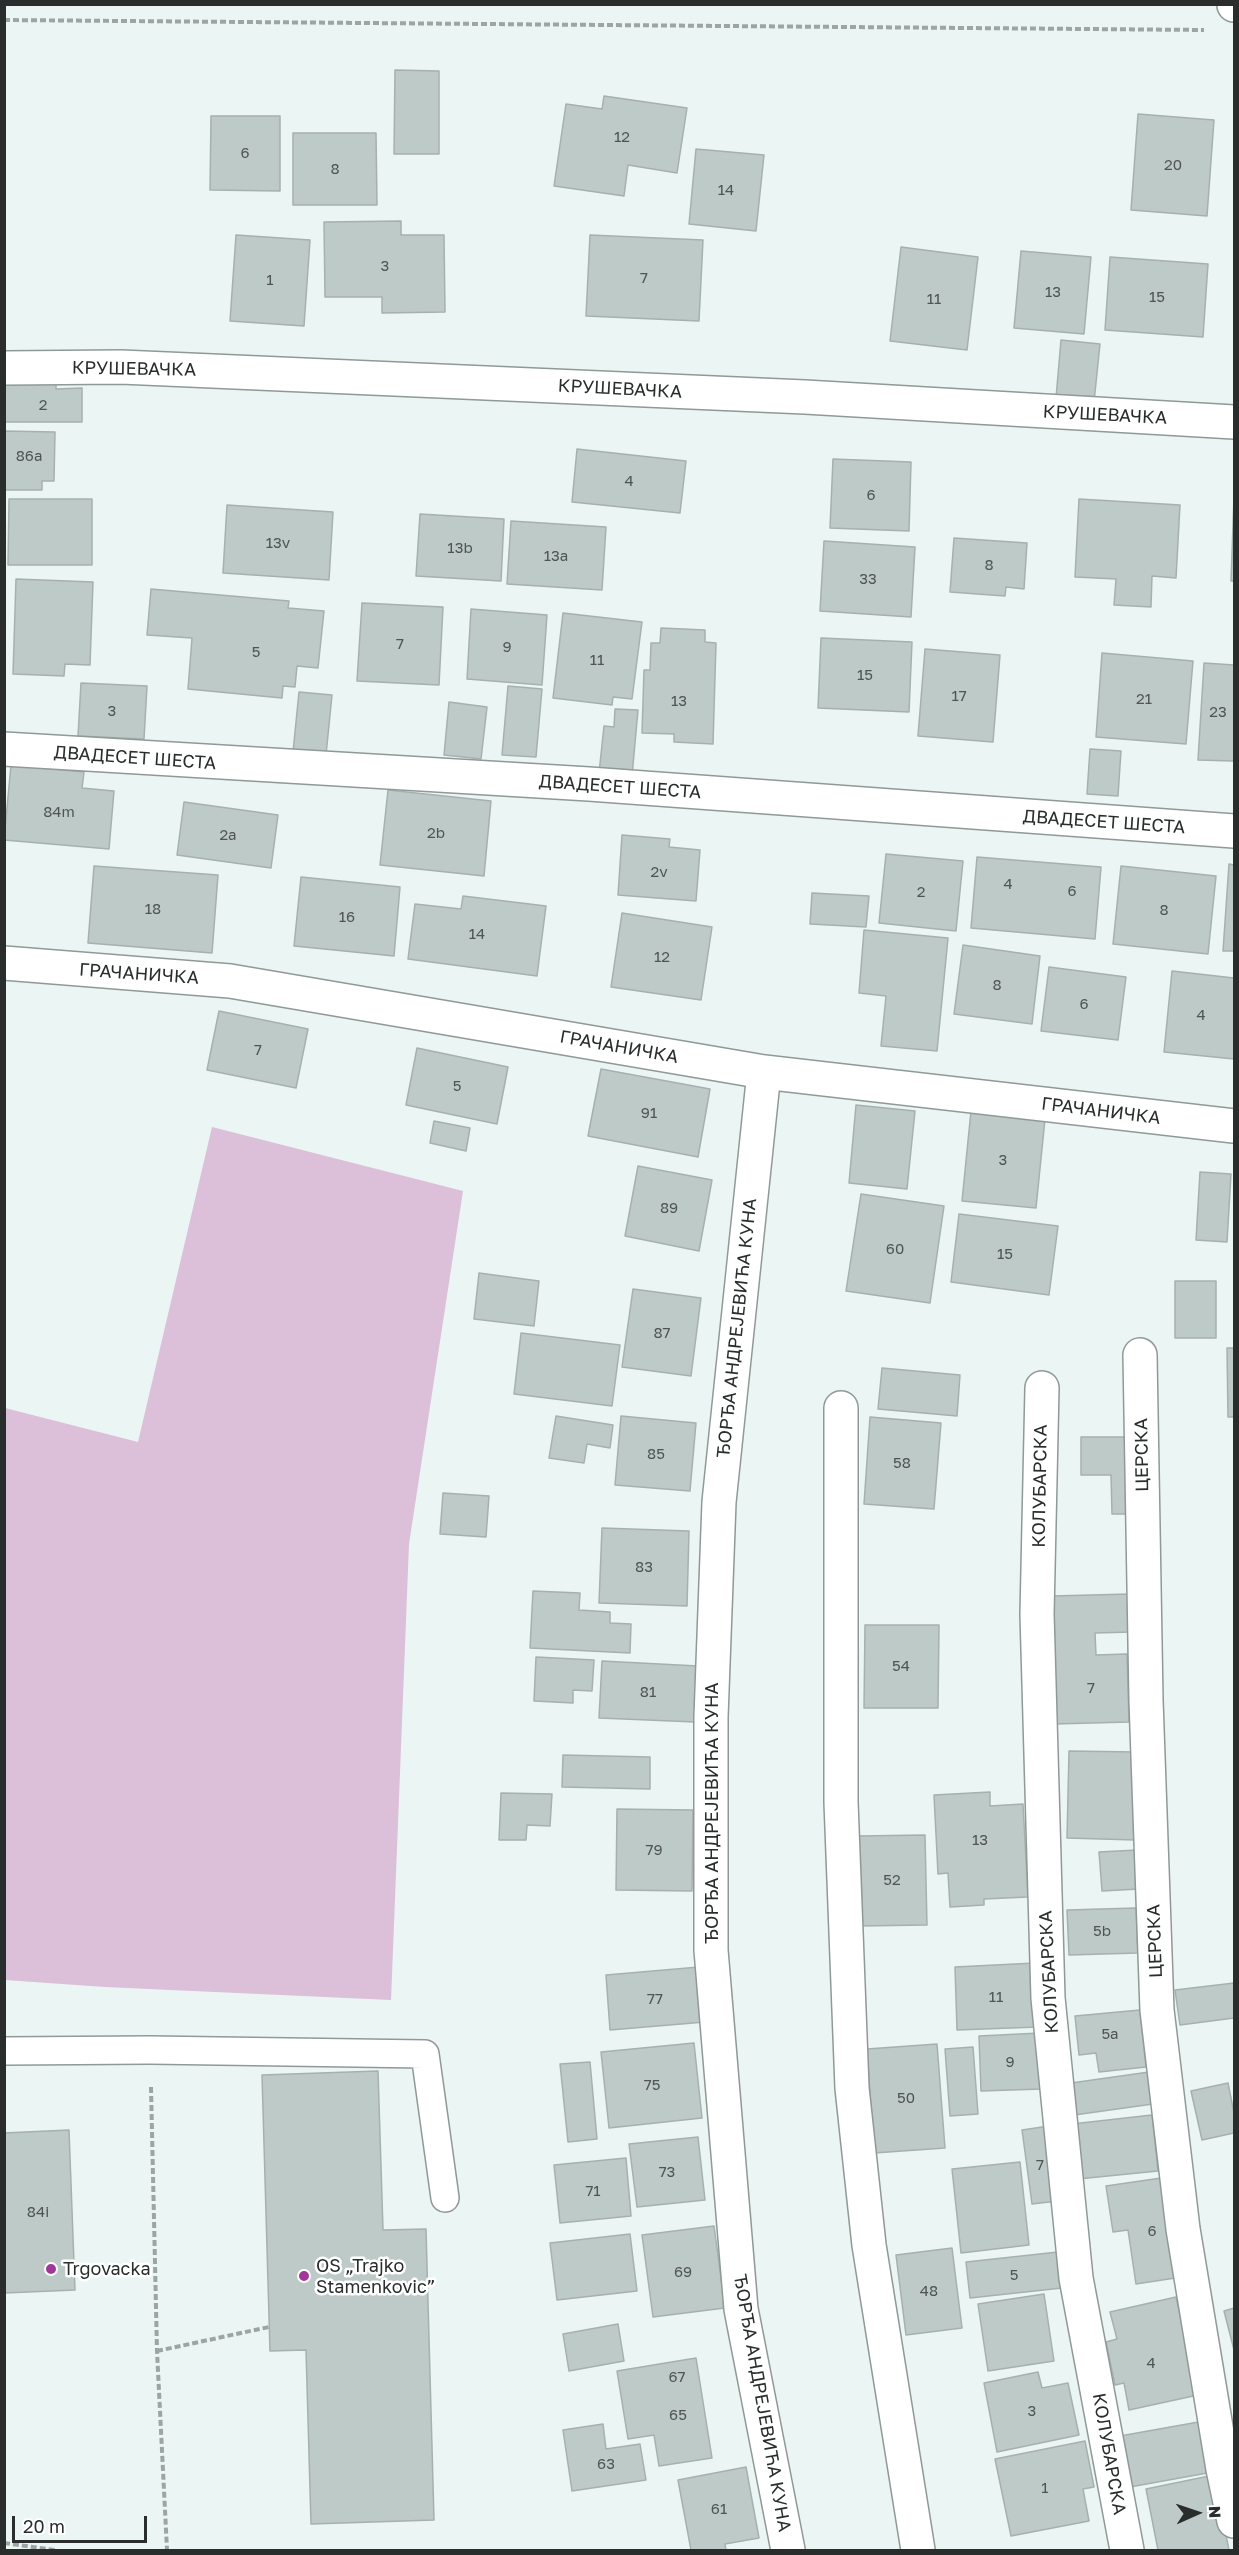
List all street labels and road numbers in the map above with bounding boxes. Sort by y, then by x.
street label: КРУШЕВАЧКА [72,357,196,381]
street label: КРУШЕВАЧКА [557,375,683,403]
street label: КРУШЕВАЧКА [1042,401,1168,429]
street label: ДВАДЕСЕТ ШЕСТА [53,742,217,774]
street label: ДВАДЕСЕТ ШЕСТА [538,771,702,803]
street label: ДВАДЕСЕТ ШЕСТА [1022,806,1186,838]
street label: ГРАЧАНИЧКА [78,959,200,989]
street label: ГРАЧАНИЧКА [558,1026,680,1068]
street label: ГРАЧАНИЧКА [1040,1093,1162,1129]
street label: ЂОРЂА АНДРЕЈЕВИЋА КУНА [713,1197,761,1459]
street label: ЦЕРСКА [1131,1418,1153,1492]
street label: КОЛУБАРСКА [1028,1424,1052,1548]
street label: ЂОРЂА АНДРЕЈЕВИЋА КУНА [701,1682,723,1944]
street label: ЦЕРСКА [1143,1904,1167,1978]
street label: КОЛУБАРСКА [1035,1910,1063,2034]
street label: ЂОРЂА АНДРЕЈЕВИЋА КУНА [729,2272,795,2534]
street label: КОЛУБАРСКА [1088,2391,1130,2517]

